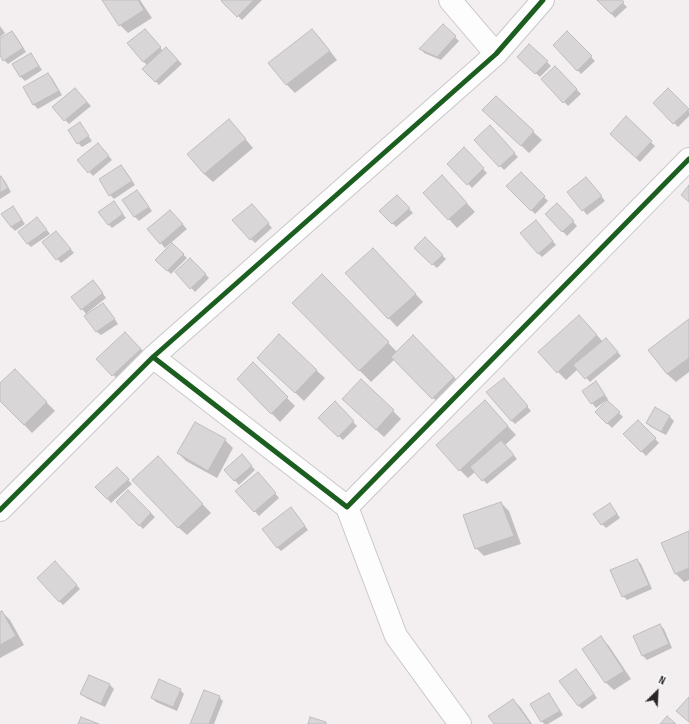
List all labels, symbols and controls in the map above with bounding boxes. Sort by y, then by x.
north arrow [637,672,677,712]
text: N [657,673,667,688]

